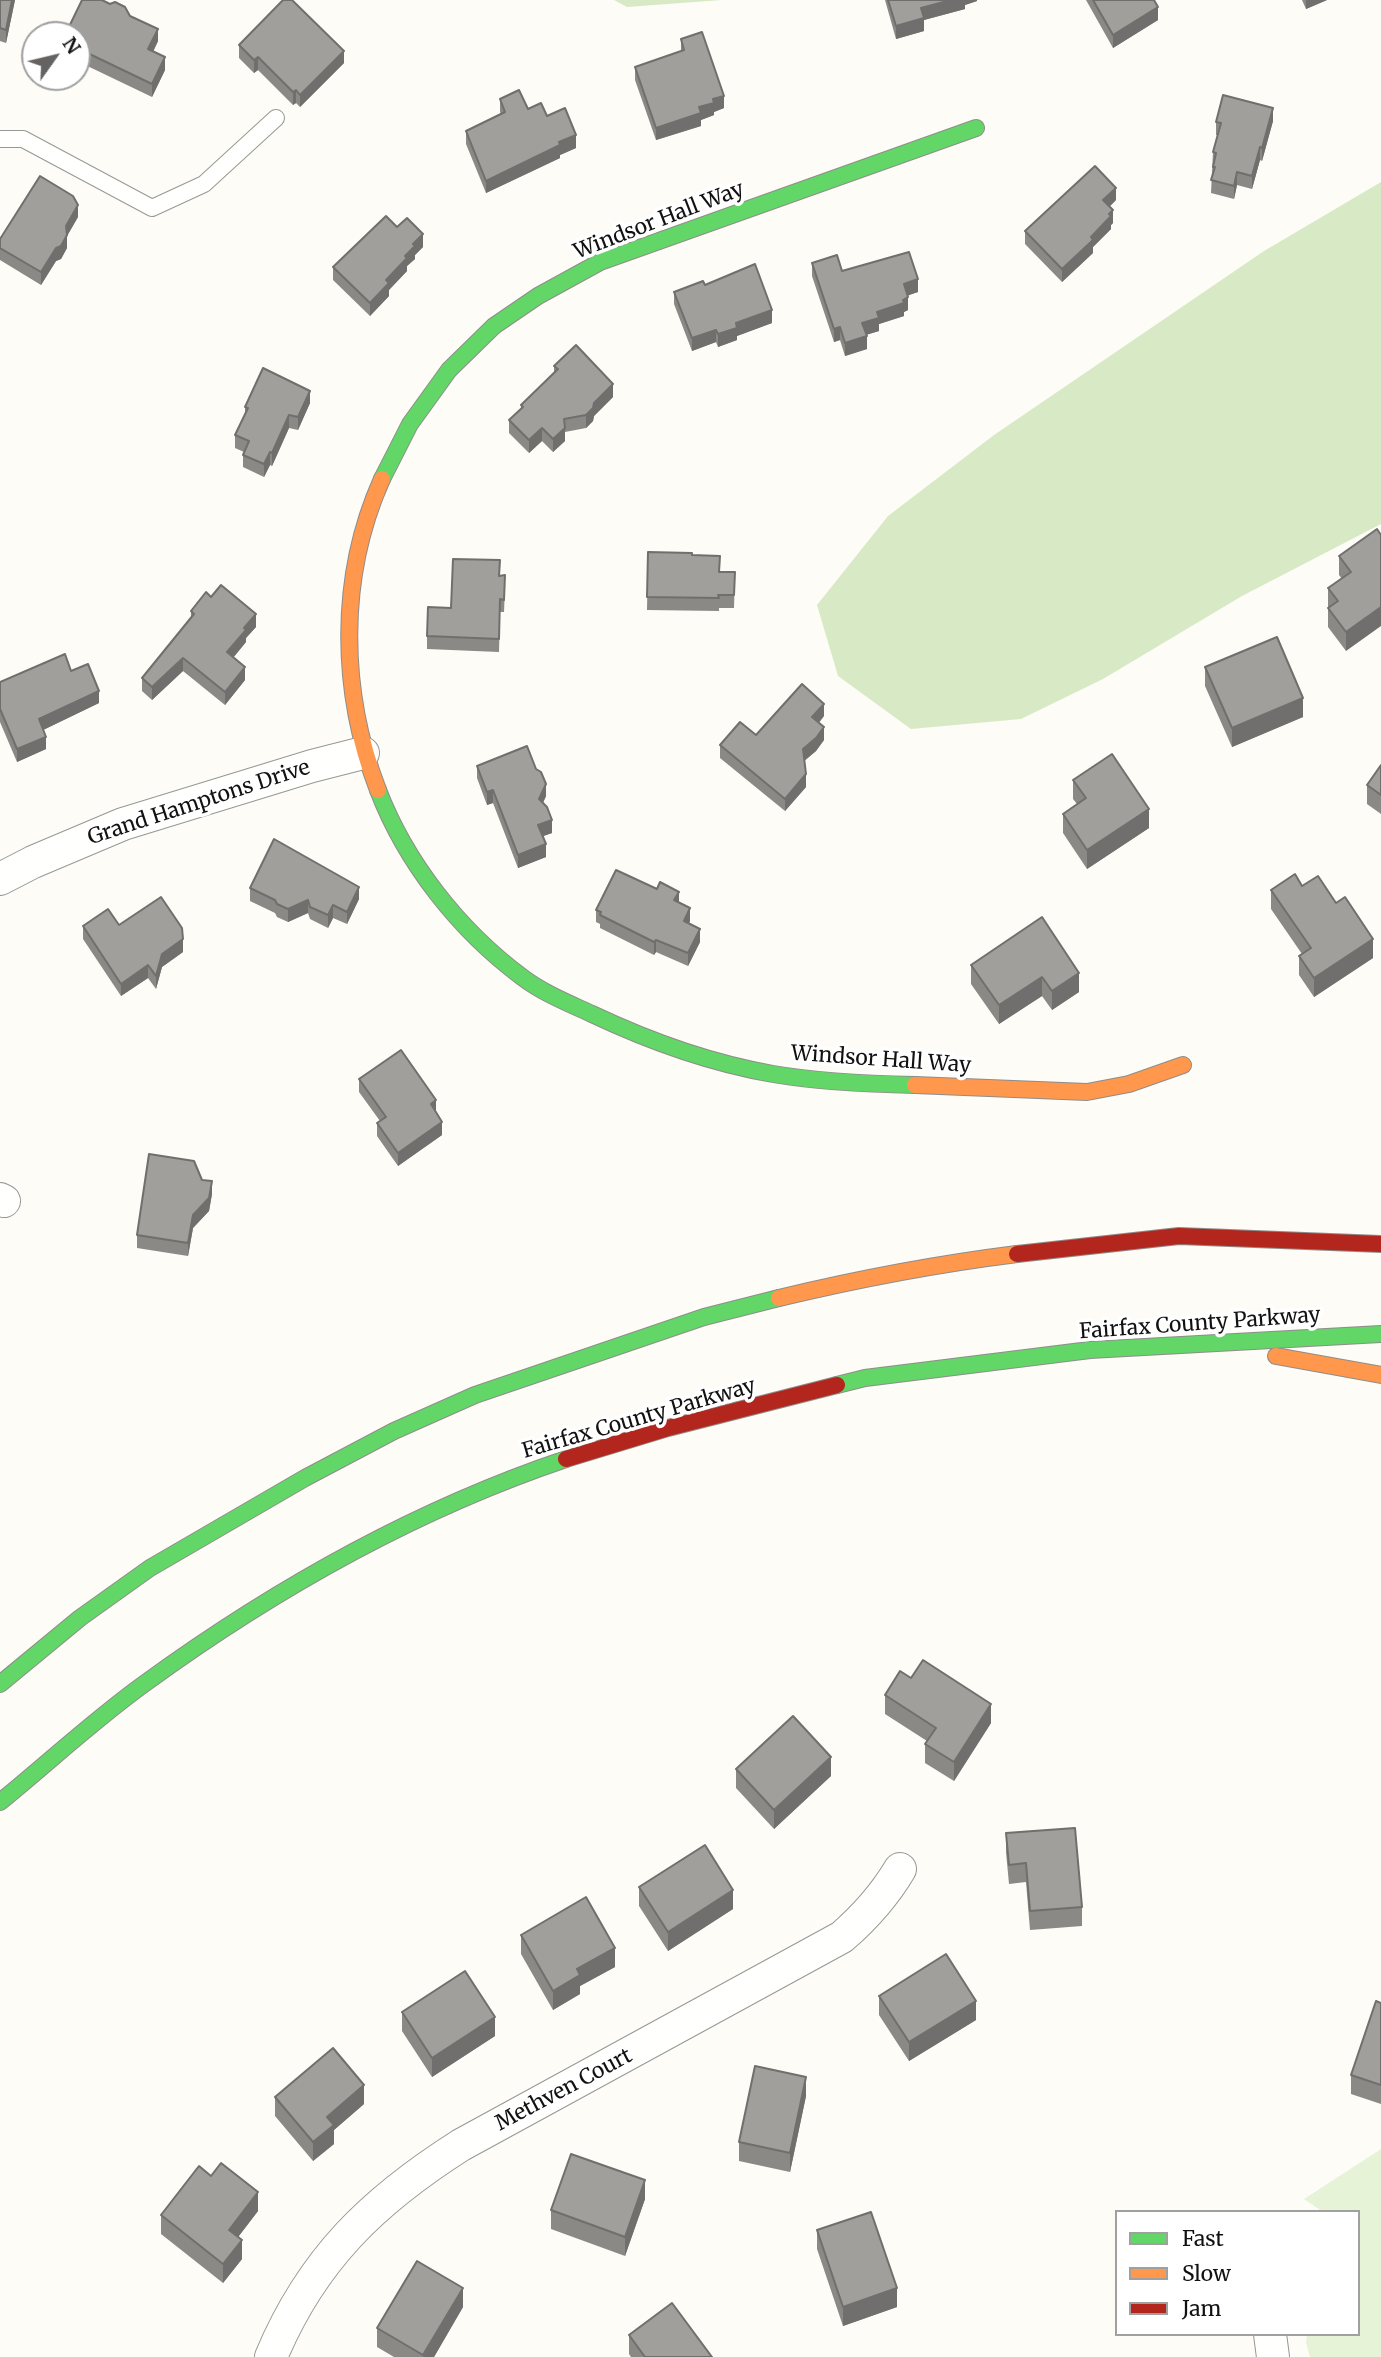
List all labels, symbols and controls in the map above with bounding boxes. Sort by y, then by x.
north arrow [21,21,91,91]
text: N [58,32,86,58]
street label: Windsor Hall Way [570,177,748,265]
street label: Grand Hamptons Drive [85,755,313,851]
street label: Windsor Hall Way [790,1041,972,1079]
street label: Fairfax County Parkway [1079,1303,1321,1345]
street label: Fairfax County Parkway [519,1374,759,1464]
street label: Methven Court [491,2043,637,2137]
legend [1115,2210,1360,2336]
text: Fast [1182,2225,1224,2252]
text: Slow [1182,2260,1231,2287]
text: Jam [1182,2295,1221,2322]

